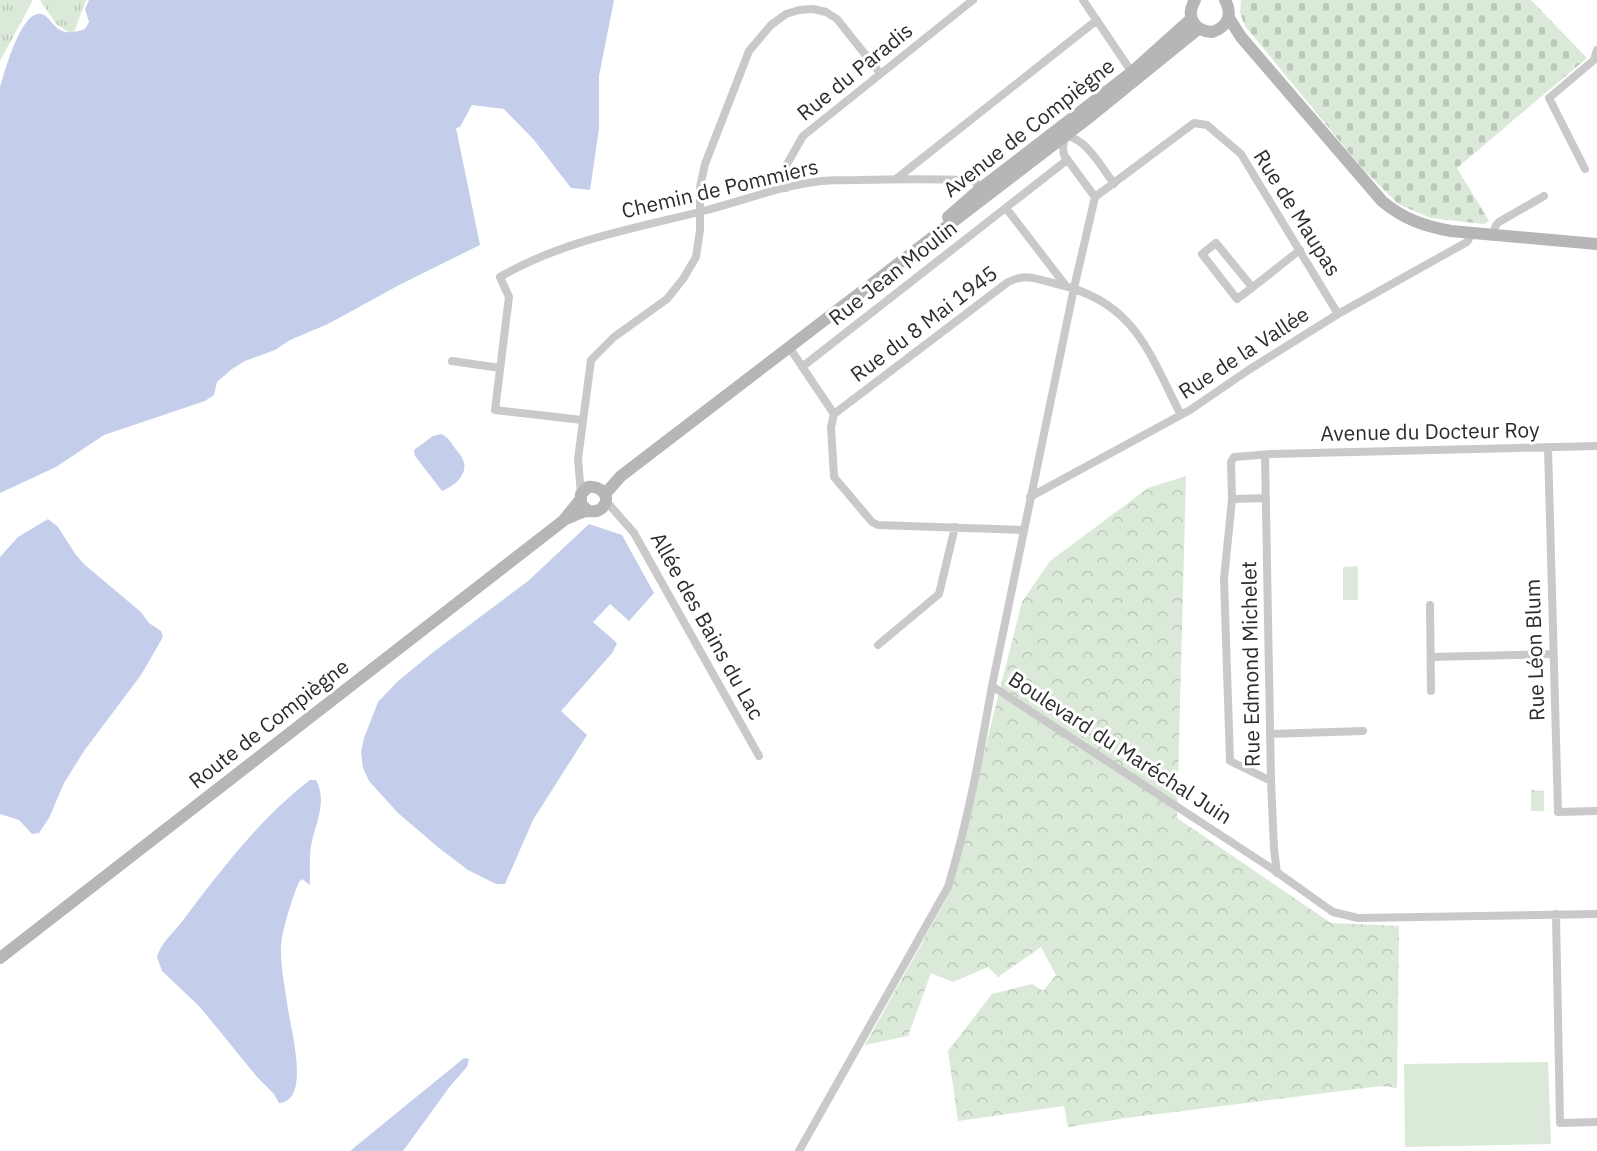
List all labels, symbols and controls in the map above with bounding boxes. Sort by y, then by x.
street label: Rue du Paradis [791,16,918,127]
street label: Avenue de Compiègne [937,51,1120,203]
street label: Rue de Maupas [1248,144,1348,281]
street label: Chemin de Pommiers [619,152,821,224]
street label: Rue Jean Moulin [822,213,962,331]
street label: Rue du 8 Mai 1945 [844,259,1003,388]
street label: Rue de la Vallée [1173,300,1314,405]
street label: Avenue du Docteur Roy [1320,415,1540,447]
street label: Allée des Bains du Lac [645,527,771,724]
street label: Rue Edmond Michelet [1234,561,1266,767]
street label: Rue Léon Blum [1518,579,1550,721]
street label: Route de Compiègne [183,652,354,795]
street label: Boulevard du Maréchal Juin [1003,664,1238,830]

